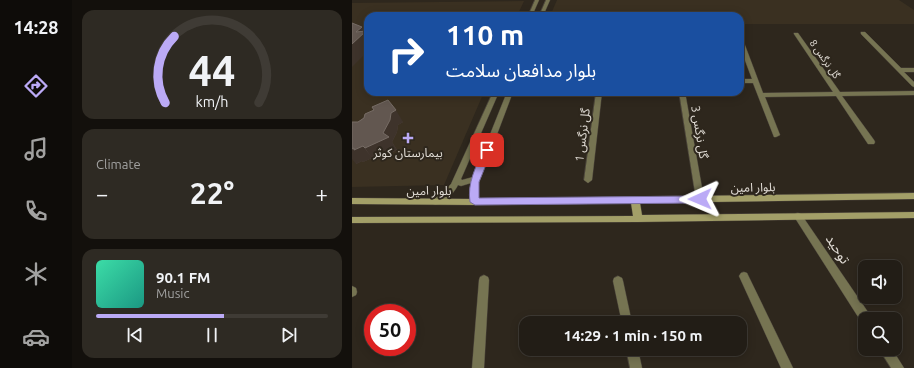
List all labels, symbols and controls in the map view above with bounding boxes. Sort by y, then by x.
text: 14:28 [13,17,59,37]
text: 110 m [446,19,524,50]
icon: right [380,28,432,80]
street label: گل نرگس 8 [807,38,843,82]
text: 44 [189,46,235,93]
text: بلوار مدافعان سلامت [446,60,596,80]
icon: directions [22,72,50,100]
text: km/h [196,93,228,109]
street label: گل نرگس 3 [688,104,711,161]
street label: گل نرگس 1 [572,107,593,163]
marker: بیمارستان کوثر [402,132,414,144]
pin [470,133,504,167]
icon: music [22,135,50,163]
icon: arrive [476,139,498,161]
place label: بیمارستان کوثر [372,146,443,160]
text: Climate [96,157,141,171]
text: 22° [190,176,234,210]
position arrow [679,178,721,220]
street label: بلوار امین [730,180,776,195]
text: − [96,181,108,206]
text: + [316,181,328,206]
street label: بلوار امین [407,184,451,198]
icon: phone [22,197,50,225]
street label: توحید [822,231,853,267]
icon: climate [22,260,50,288]
map controls [858,260,902,356]
button: sound [858,260,902,304]
text: 90.1 FM [156,269,210,286]
text: Music [156,286,190,300]
speed limit sign: 50 [364,304,416,356]
button: search [858,312,902,356]
icon: car [22,323,50,351]
icon: previous [124,324,146,346]
icon: pause [201,324,223,346]
icon: next [278,324,300,346]
text: 14:29 · 1 min · 150 m [564,327,702,344]

